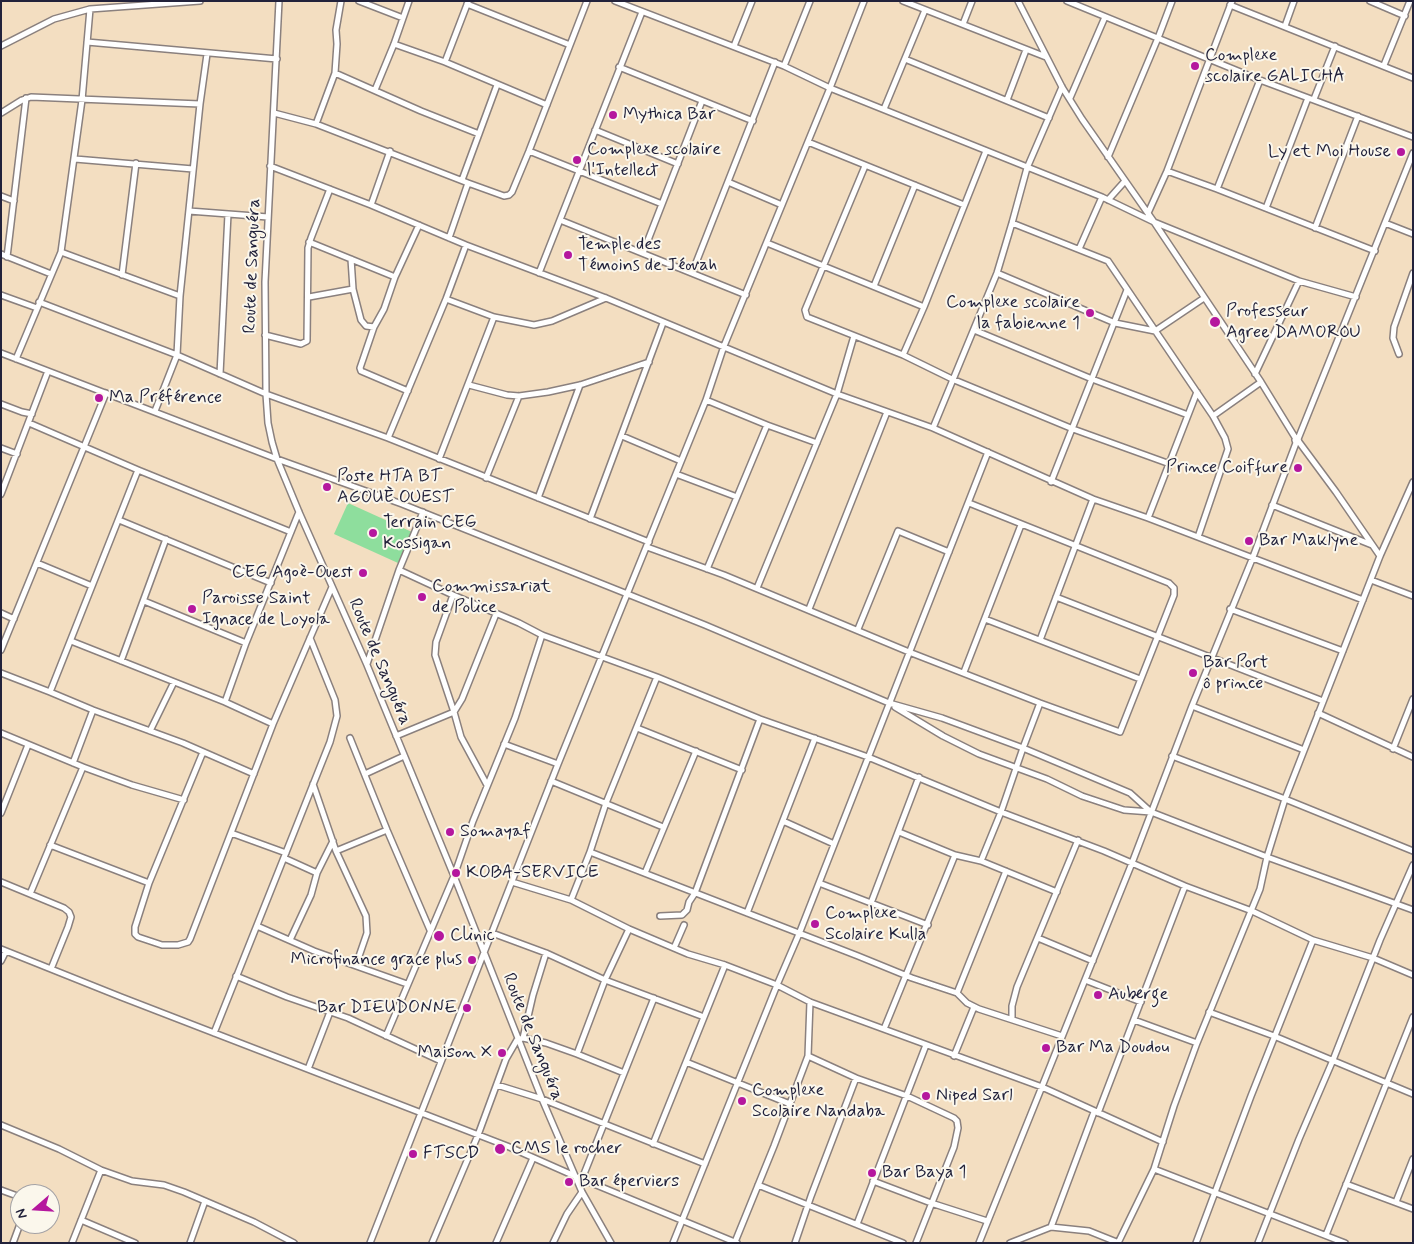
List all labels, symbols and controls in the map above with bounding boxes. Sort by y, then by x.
place label: Complexe scolaire GALICHA [1205,45,1345,88]
marker: Complexe scolaire GALICHA [1189,60,1201,72]
place label: Mythica Bar [623,104,715,126]
marker: Mythica Bar [607,109,619,121]
place label: Complexe scolaire l'Intellect [587,139,721,182]
place label: Ly et Moi House [1268,141,1391,163]
marker: Ly et Moi House [1395,146,1407,158]
marker: Complexe scolaire l'Intellect [571,154,583,166]
street label: Route de Sanguéra [240,198,266,334]
place label: Temple des Témoins de Jéovah [578,234,717,276]
marker: Temple des Témoins de Jéovah [562,249,574,261]
place label: Complexe scolaire la fabienne 1 [946,292,1080,334]
place label: Professeur Agree DAMOROU [1226,301,1361,344]
marker: Complexe scolaire la fabienne 1 [1084,307,1096,319]
marker: Professeur Agree DAMOROU [1208,315,1222,329]
place label: Ma Préférence [109,387,222,409]
marker: Ma Préférence [93,392,105,404]
place label: Prince Coiffure [1166,457,1288,479]
marker: Prince Coiffure [1292,462,1304,474]
place label: Poste HTA BT AGOUÈ OUEST [337,466,454,508]
marker: Poste HTA BT AGOUÈ OUEST [321,481,333,493]
place label: Terrain CEG Kossigan [383,512,476,554]
marker: Terrain CEG Kossigan [367,527,379,539]
place label: Bar Maklyne [1259,530,1358,552]
marker: Bar Maklyne [1243,535,1255,547]
place label: CEG Agoè-Ouest [232,562,353,584]
marker: CEG Agoè-Ouest [357,567,369,579]
place label: Commissariat de Police [432,576,551,618]
place label: Paroisse Saint Ignace de Loyola [202,588,330,630]
marker: Commissariat de Police [416,591,428,603]
street label: Route de Sanguéra [343,596,415,728]
marker: Paroisse Saint Ignace de Loyola [186,603,198,615]
place label: Bar Port ô prince [1203,652,1268,694]
marker: Bar Port ô prince [1187,667,1199,679]
place label: Somayaf [460,821,530,843]
marker: Somayaf [444,826,456,838]
place label: KOBA-SERVICE [466,862,599,884]
marker: KOBA-SERVICE [450,867,462,879]
place label: Complexe Scolaire Kulla [825,903,926,946]
marker: Complexe Scolaire Kulla [809,918,821,930]
place label: Clinic [450,925,495,947]
marker: Clinic [432,929,446,943]
place label: Microfinance grace plus [291,949,462,971]
marker: Microfinance grace plus [466,954,478,966]
street label: Route de Sanguéra [497,970,567,1104]
place label: Auberge [1108,984,1168,1006]
marker: Auberge [1092,989,1104,1001]
place label: Bar DIEUDONNE [317,997,457,1019]
marker: Bar DIEUDONNE [461,1002,473,1014]
place label: Bar Ma Doudou [1056,1037,1169,1059]
place label: Maison X [417,1042,492,1064]
marker: Bar Ma Doudou [1040,1042,1052,1054]
marker: Maison X [496,1047,508,1059]
place label: Complexe Scolaire Nandaba [752,1080,885,1122]
place label: Niped Sarl [936,1085,1013,1107]
marker: Niped Sarl [920,1090,932,1102]
marker: Complexe Scolaire Nandaba [736,1095,748,1107]
place label: CMS le rocher [511,1138,622,1160]
marker: CMS le rocher [493,1142,507,1156]
place label: FTSCD [423,1143,479,1165]
marker: FTSCD [407,1148,419,1160]
place label: Bar Baya 1 [882,1162,966,1184]
marker: Bar Baya 1 [866,1167,878,1179]
place label: Bar éperviers [579,1171,679,1193]
marker: Bar éperviers [563,1176,575,1188]
north arrow [10,1184,60,1234]
text: N [12,1206,32,1221]

